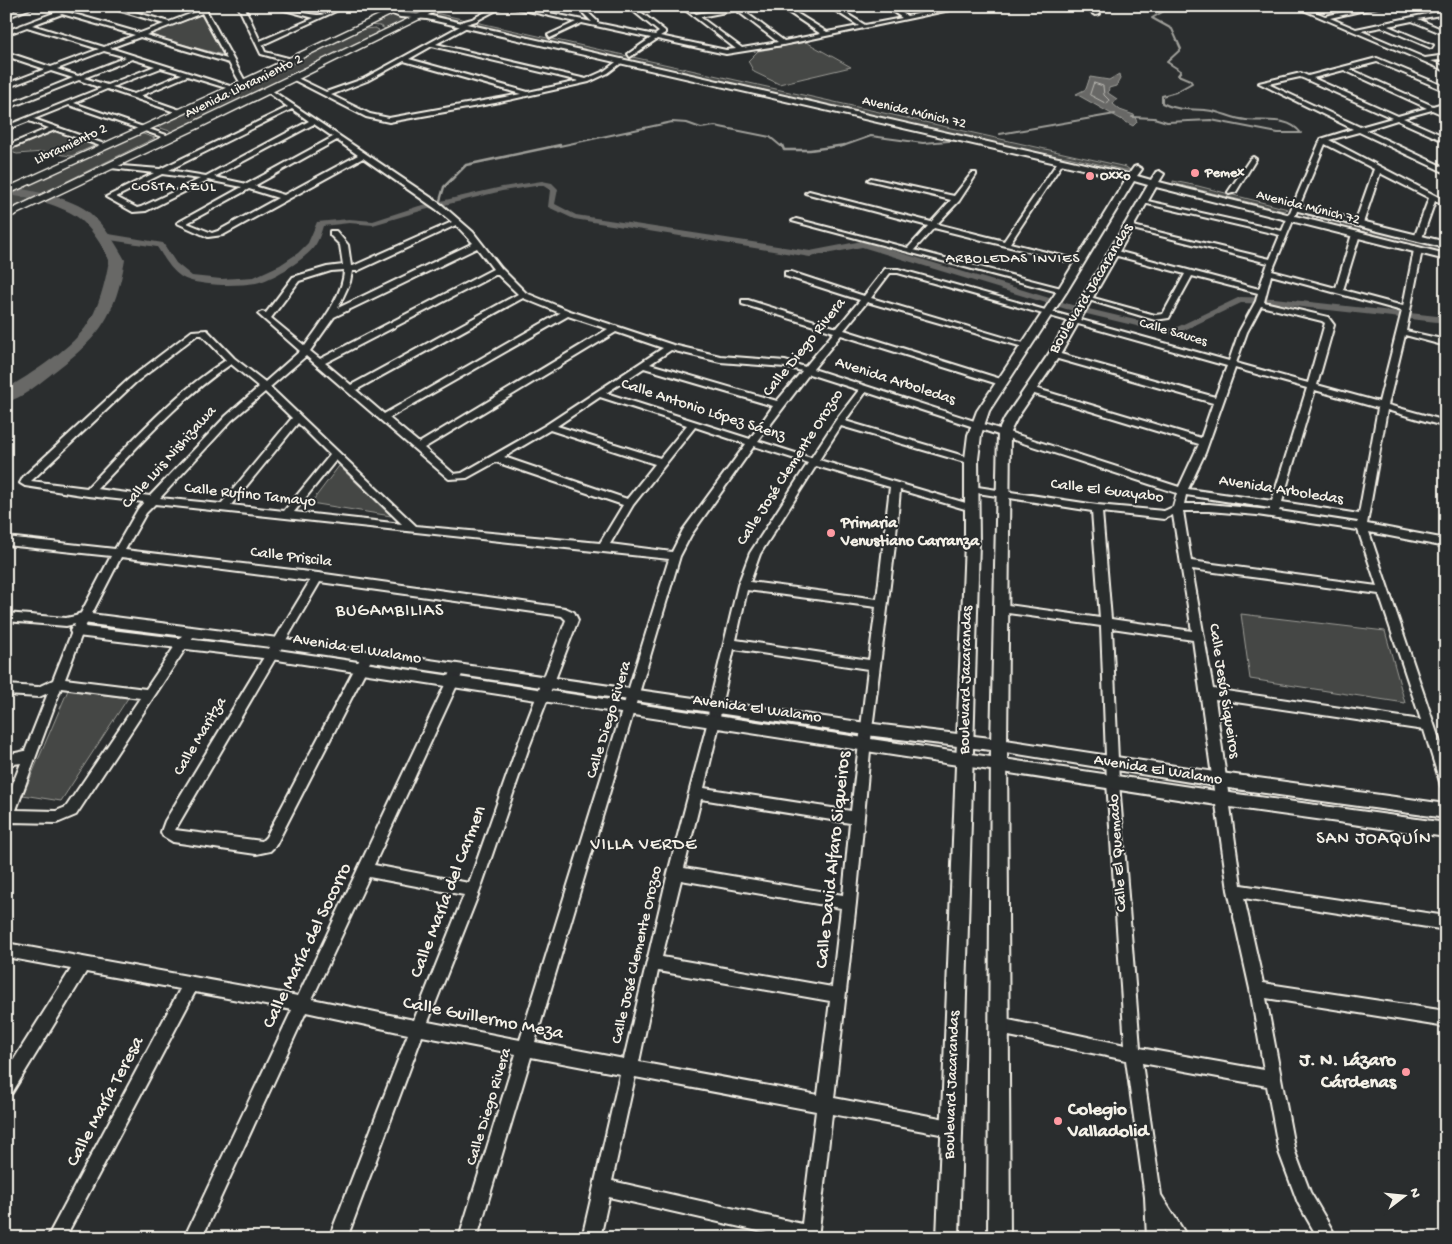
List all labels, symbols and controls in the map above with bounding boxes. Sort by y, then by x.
street label: Avenida Libramiento 2 [182,51,306,123]
street label: Avenida Múnich 72 [860,93,968,133]
street label: Libramiento 2 [32,121,110,169]
place label: Pemex [1204,165,1245,182]
marker: Pemex [1189,167,1201,179]
place label: Oxxo [1100,168,1131,185]
marker: Oxxo [1084,170,1096,182]
district label: COSTA AZUL [132,178,217,196]
street label: Avenida Múnich 72 [1254,187,1362,229]
street label: Boulevard Jacarandas [1045,220,1139,358]
district label: ARBOLEDAS INVIES [945,250,1081,268]
street label: Calle Diego Rivera [759,294,851,401]
street label: Calle Sauces [1137,315,1210,351]
street label: Avenida Arboledas [832,354,959,411]
street label: Calle Antonio López Sáenz [618,375,789,447]
street label: Calle José Clemente Orozco [733,387,849,549]
street label: Calle Luis Nishizawa [119,402,222,513]
street label: Avenida Arboledas [1217,472,1346,510]
street label: Calle El Guayabo [1049,476,1165,508]
street label: Calle Rufino Tamayo [183,480,317,512]
place label: Primaria Venustiano Carranza [840,515,980,552]
marker: Primaria Venustiano Carranza [825,527,837,539]
street label: Calle Priscila [249,544,334,573]
district label: BUGAMBILIAS [335,601,444,622]
street label: Boulevard Jacarandas [956,604,978,755]
street label: Calle Jesús Siqueiros [1203,622,1243,761]
street label: Avenida El Walamo [291,630,423,670]
street label: Calle Diego Rivera [583,658,637,781]
street label: Avenida El Walamo [691,692,823,728]
street label: Calle Maritza [170,693,232,780]
street label: Calle David Alfaro Siqueiros [811,749,857,970]
street label: Avenida El Walamo [1092,751,1224,791]
street label: Calle El Quemado [1105,793,1133,913]
street label: Calle María del Carmen [406,803,492,981]
district label: SAN JOAQUÍN [1316,829,1432,850]
district label: VILLA VERDE [589,835,698,856]
street label: Calle María del Socorro [258,859,358,1032]
street label: Calle José Clemente Orozco [608,864,668,1046]
street label: Calle Guillermo Meza [401,992,567,1046]
street label: Boulevard Jacarandas [941,1009,965,1161]
street label: Calle María Teresa [62,1032,151,1171]
street label: Calle Diego Rivera [463,1045,517,1168]
place label: J. N. Lázaro Cárdenas [1299,1050,1397,1095]
marker: J. N. Lázaro Cárdenas [1400,1066,1412,1078]
place label: Colegio Valladolid [1067,1099,1150,1144]
marker: Colegio Valladolid [1052,1115,1064,1127]
north arrow [1380,1172,1430,1222]
text: N [1405,1186,1424,1200]

